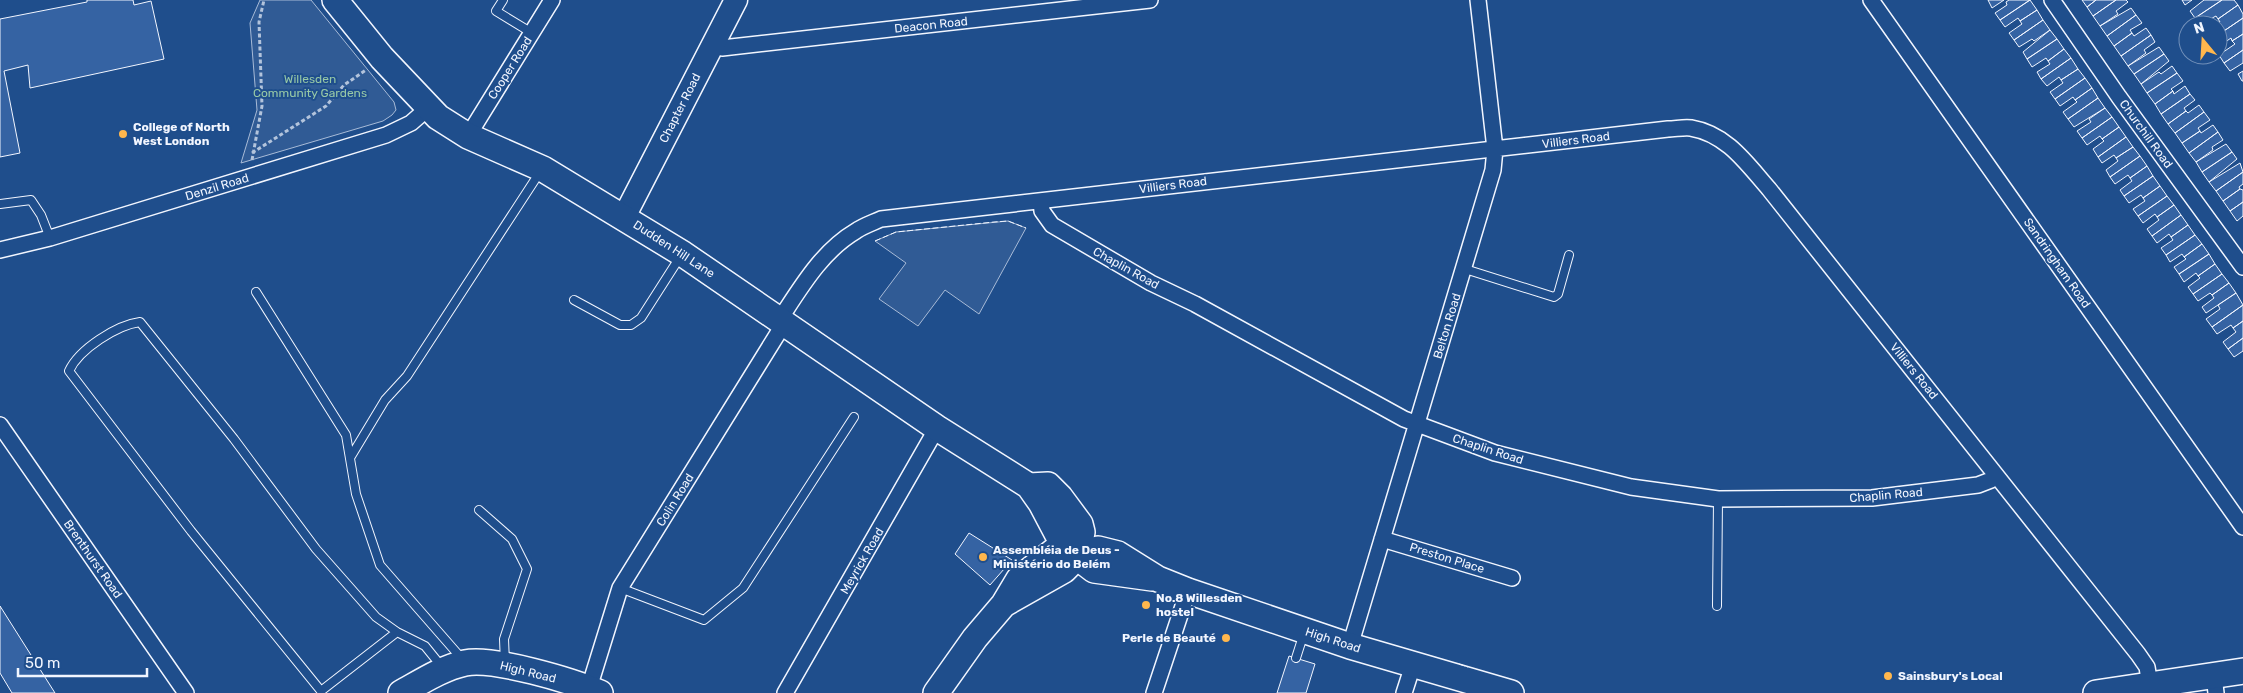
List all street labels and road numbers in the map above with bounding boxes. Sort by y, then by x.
street label: Deacon Road [894,14,968,36]
street label: Cooper Road [485,34,535,102]
street label: Chapter Road [656,71,704,145]
street label: Churchill Road [2117,97,2175,171]
street label: Villiers Road [1541,129,1611,151]
street label: Denzil Road [184,171,250,203]
street label: Villiers Road [1138,174,1208,196]
street label: Sandringham Road [2021,215,2093,311]
street label: Dudden Hill Lane [631,217,718,281]
street label: Chaplin Road [1090,244,1162,292]
street label: Belton Road [1430,291,1464,361]
street label: Villiers Road [1887,340,1941,402]
street label: Chaplin Road [1451,431,1525,467]
street label: Colin Road [653,471,697,529]
street label: Chaplin Road [1849,485,1923,505]
street label: Brenthurst Road [61,517,125,601]
street label: Meyrick Road [837,525,887,597]
street label: Preston Place [1408,540,1486,576]
street label: High Road [1304,624,1362,656]
street label: High Road [498,658,558,686]

